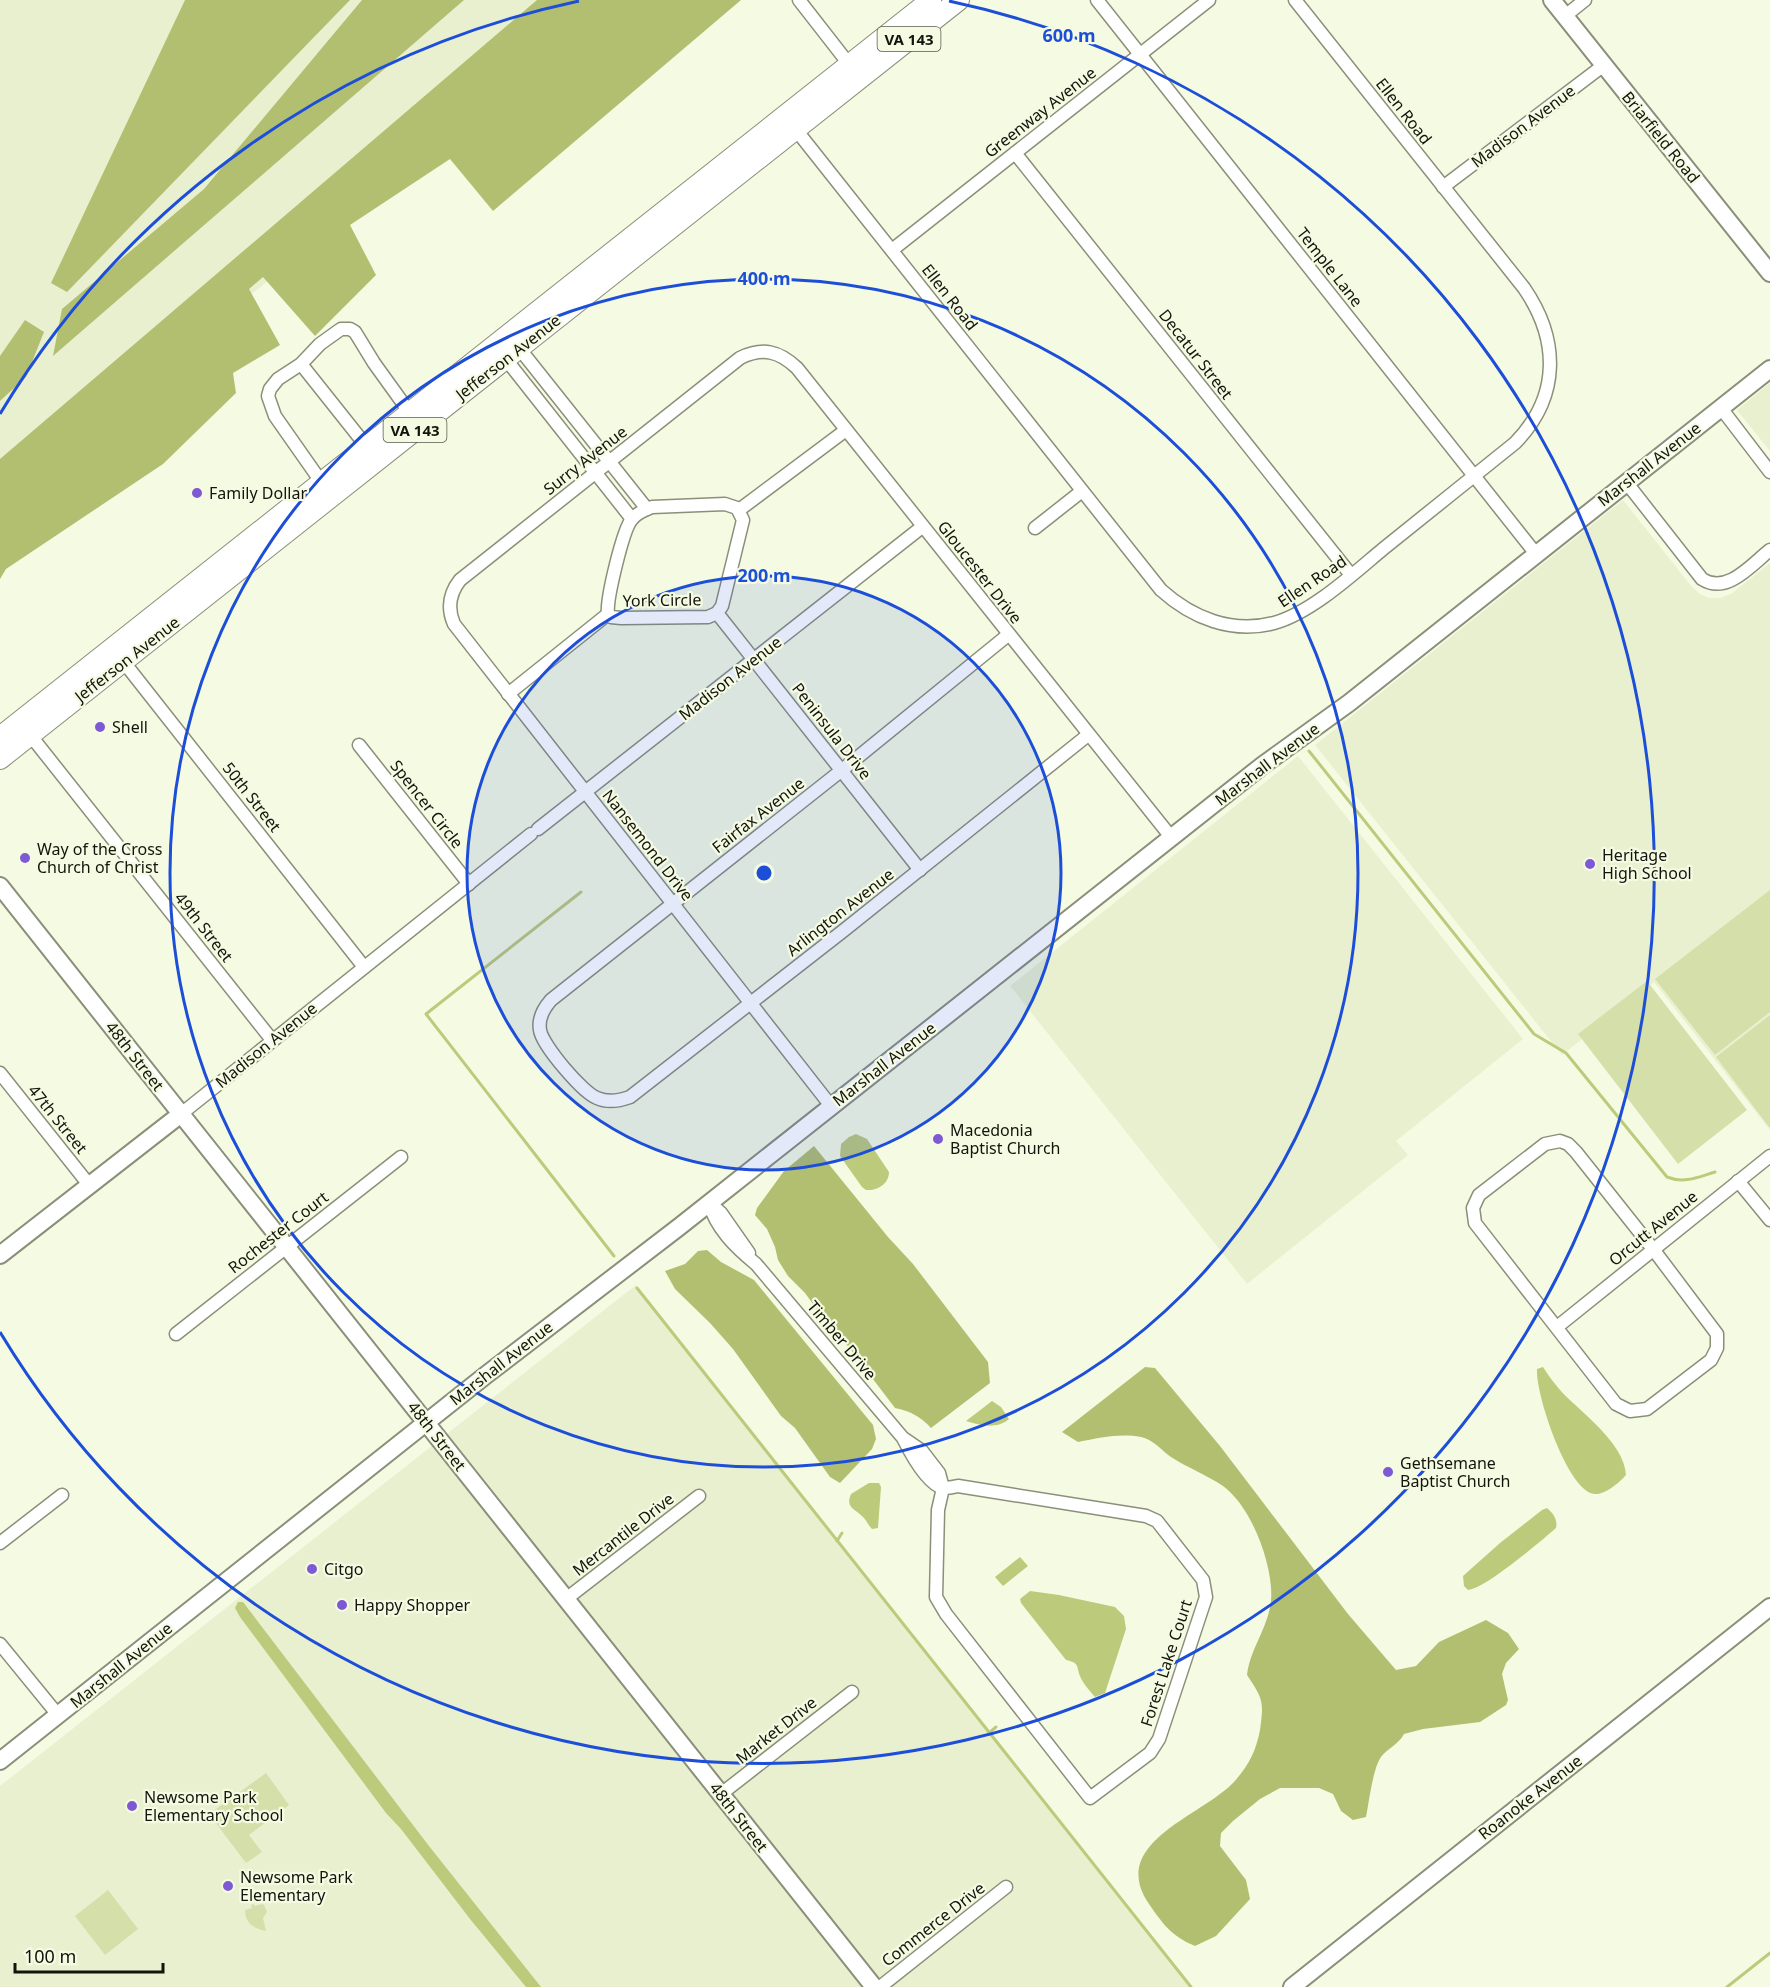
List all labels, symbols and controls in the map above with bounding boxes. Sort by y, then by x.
text: 600 m [1042,23,1096,47]
road number: VA 143 [878,27,940,51]
street label: Greenway Avenue [980,61,1100,163]
street label: Ellen Road [1371,73,1437,149]
street label: Madison Avenue [1466,80,1580,172]
street label: Briarfield Road [1617,87,1705,187]
street label: Temple Lane [1292,223,1368,311]
street label: Ellen Road [917,259,983,335]
text: 400 m [737,266,791,290]
street label: Decatur Street [1154,304,1238,404]
street label: Jefferson Avenue [449,309,565,406]
street label: Marshall Avenue [1593,417,1705,511]
road number: VA 143 [384,418,446,442]
street label: Surry Avenue [539,420,631,500]
place label: Family Dollar [209,482,307,504]
marker: Family Dollar [190,486,204,500]
street label: Gloucester Drive [933,516,1027,628]
street label: Ellen Road [1273,550,1351,612]
text: 200 m [737,563,791,587]
street label: York Circle [623,588,701,612]
street label: Jefferson Avenue [68,611,184,708]
street label: Madison Avenue [674,631,786,725]
street label: Peninsula Drive [787,678,877,784]
place label: Shell [112,716,148,738]
street label: Marshall Avenue [1210,718,1324,810]
marker: Shell [93,720,107,734]
street label: Spencer Circle [386,755,468,853]
street label: 50th Street [218,758,286,837]
street label: Fairfax Avenue [707,772,809,858]
street label: Nansemond Drive [598,785,698,905]
place label: Way of the Cross Church of Christ [37,838,162,878]
place label: Heritage High School [1602,844,1692,884]
marker: Way of the Cross Church of Christ [18,851,32,865]
marker: Heritage High School [1583,857,1597,871]
centre of rings [754,863,774,883]
street label: Arlington Avenue [782,863,898,961]
street label: 49th Street [170,888,238,967]
street label: Madison Avenue [210,997,322,1093]
street label: 48th Street [101,1017,169,1096]
street label: Marshall Avenue [828,1017,940,1111]
street label: 47th Street [23,1080,93,1158]
place label: Macedonia Baptist Church [950,1119,1060,1159]
marker: Macedonia Baptist Church [931,1132,945,1146]
street label: Orcutt Avenue [1604,1185,1702,1271]
street label: Rochester Court [223,1186,333,1278]
street label: Timber Drive [802,1296,882,1384]
street label: Marshall Avenue [445,1316,557,1410]
street label: 48th Street [403,1397,471,1476]
place label: Gethsemane Baptist Church [1400,1452,1510,1492]
marker: Gethsemane Baptist Church [1381,1465,1395,1479]
street label: Mercantile Drive [568,1487,678,1581]
place label: Citgo [324,1558,364,1580]
marker: Citgo [305,1562,319,1576]
place label: Happy Shopper [354,1594,471,1616]
street label: Forest Lake Court [1135,1597,1197,1729]
marker: Happy Shopper [335,1598,349,1612]
street label: Marshall Avenue [65,1617,177,1713]
street label: Market Drive [731,1691,821,1769]
street label: Roanoke Avenue [1474,1750,1586,1844]
street label: 48th Street [705,1778,773,1857]
place label: Newsome Park Elementary School [144,1786,283,1826]
marker: Newsome Park Elementary School [125,1799,139,1813]
place label: Newsome Park Elementary [240,1866,353,1906]
street label: Commerce Drive [877,1877,989,1971]
marker: Newsome Park Elementary [221,1879,235,1893]
scale bar [15,1936,164,1974]
text: 100 m [24,1944,76,1968]

